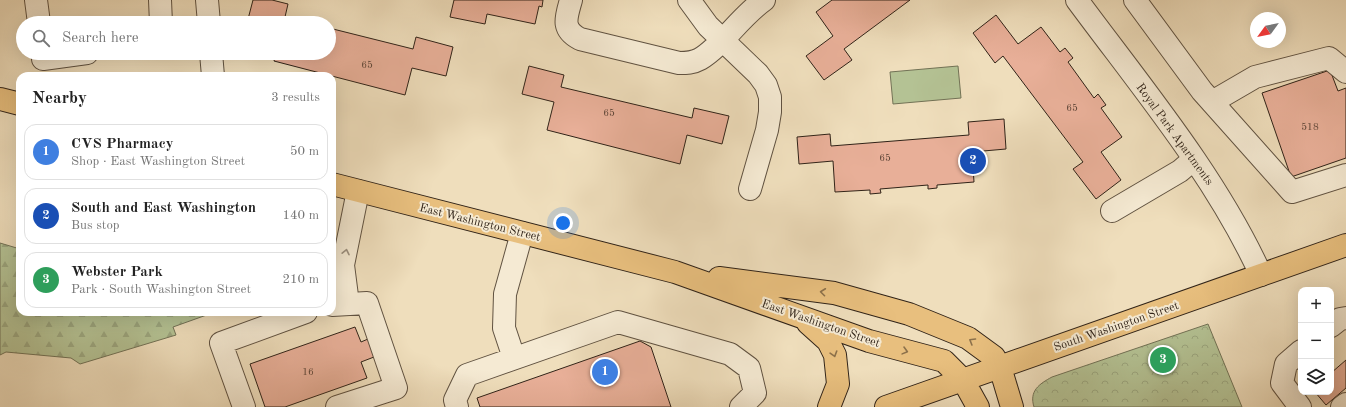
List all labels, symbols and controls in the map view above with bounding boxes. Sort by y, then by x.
north arrow [1250,12,1286,48]
search box [16,16,336,60]
icon: search [30,27,52,49]
text: Search here [62,31,139,46]
house number: 65 [361,60,373,70]
street label: Royal Park Apartments [1133,82,1215,188]
text: Nearby [32,90,87,107]
text: 3 results [271,91,320,104]
house number: 65 [1066,103,1078,113]
house number: 65 [603,108,615,118]
house number: 518 [1301,122,1319,132]
text: CVS Pharmacy [71,137,174,152]
text: 1 [42,145,50,158]
text: 50 m [290,145,319,158]
pin: 2 [960,146,986,176]
house number: 65 [879,153,891,163]
text: Shop · East Washington Street [71,155,245,168]
text: South and East Washington [71,201,256,216]
street label: East Washington Street [418,202,542,244]
text: 2 [42,209,50,222]
text: 140 m [282,209,319,222]
your location [553,213,573,233]
text: Bus stop [71,219,120,232]
one-way arrow [341,249,349,255]
text: Webster Park [71,265,163,280]
text: 3 [42,273,50,286]
text: 210 m [282,273,319,286]
text: Park · South Washington Street [71,283,251,296]
map controls [1298,287,1334,395]
button: + [1298,287,1334,323]
one-way arrow [820,288,826,297]
street label: East Washington Street [760,298,881,350]
street label: South Washington Street [1052,300,1180,354]
button: − [1298,323,1334,359]
one-way arrow [969,338,976,346]
pin: 3 [1150,345,1176,375]
one-way arrow [902,346,908,354]
one-way arrow [829,351,838,358]
pin: 1 [592,357,618,387]
button: layers [1298,359,1334,395]
house number: 16 [302,367,314,377]

